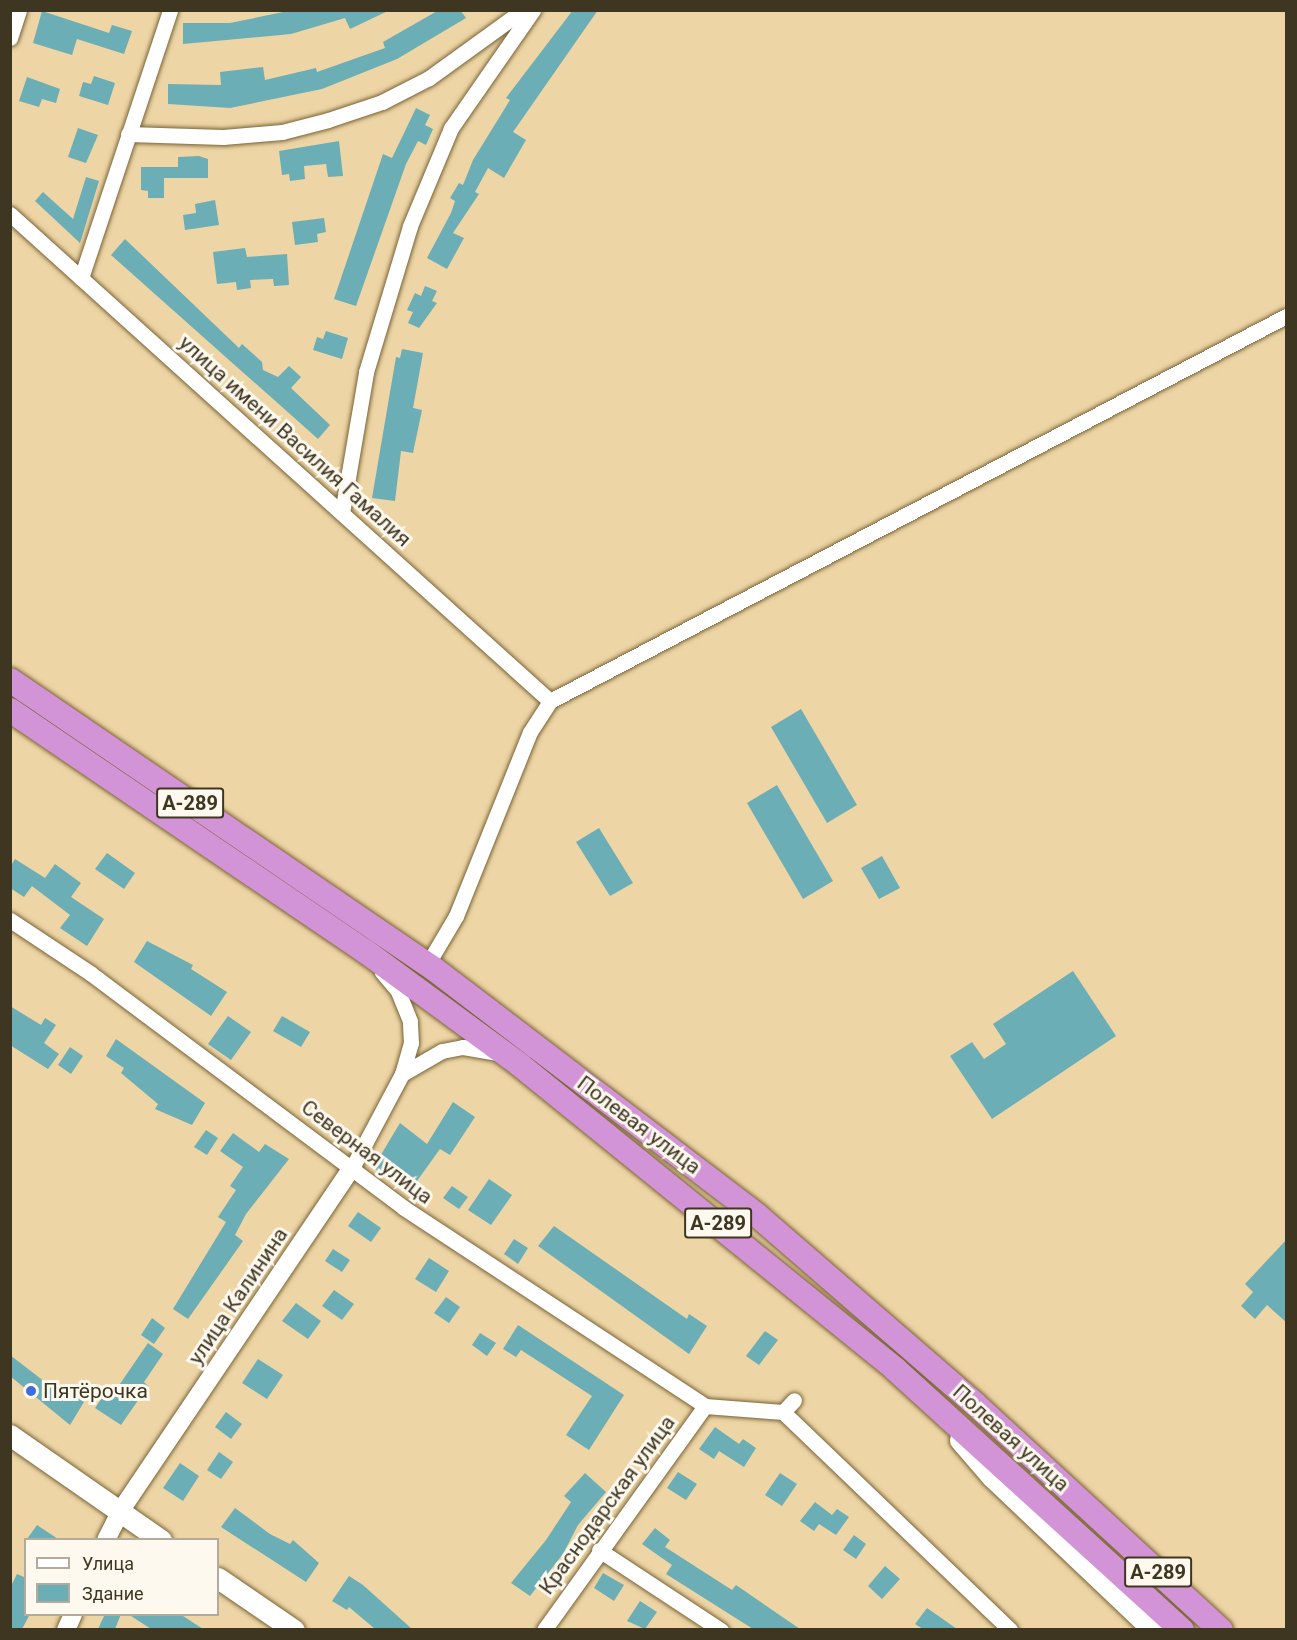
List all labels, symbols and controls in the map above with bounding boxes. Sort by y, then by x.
street label: улица имени Василия Гамалия [174,330,416,552]
road number: А-289 [156,786,225,820]
street label: Полевая улица [572,1070,706,1180]
street label: Северная улица [296,1094,438,1210]
road number: А-289 [684,1206,752,1240]
street label: улица Калинина [183,1223,293,1369]
place label: Пятёрочка [43,1378,148,1404]
street label: Полевая улица [948,1379,1074,1497]
marker: Пятёрочка [24,1384,38,1398]
street label: Краснодарская улица [534,1411,680,1599]
legend [24,1538,219,1616]
text: Улица [82,1553,134,1574]
road number: А-289 [1124,1555,1192,1589]
text: Здание [82,1583,144,1604]

